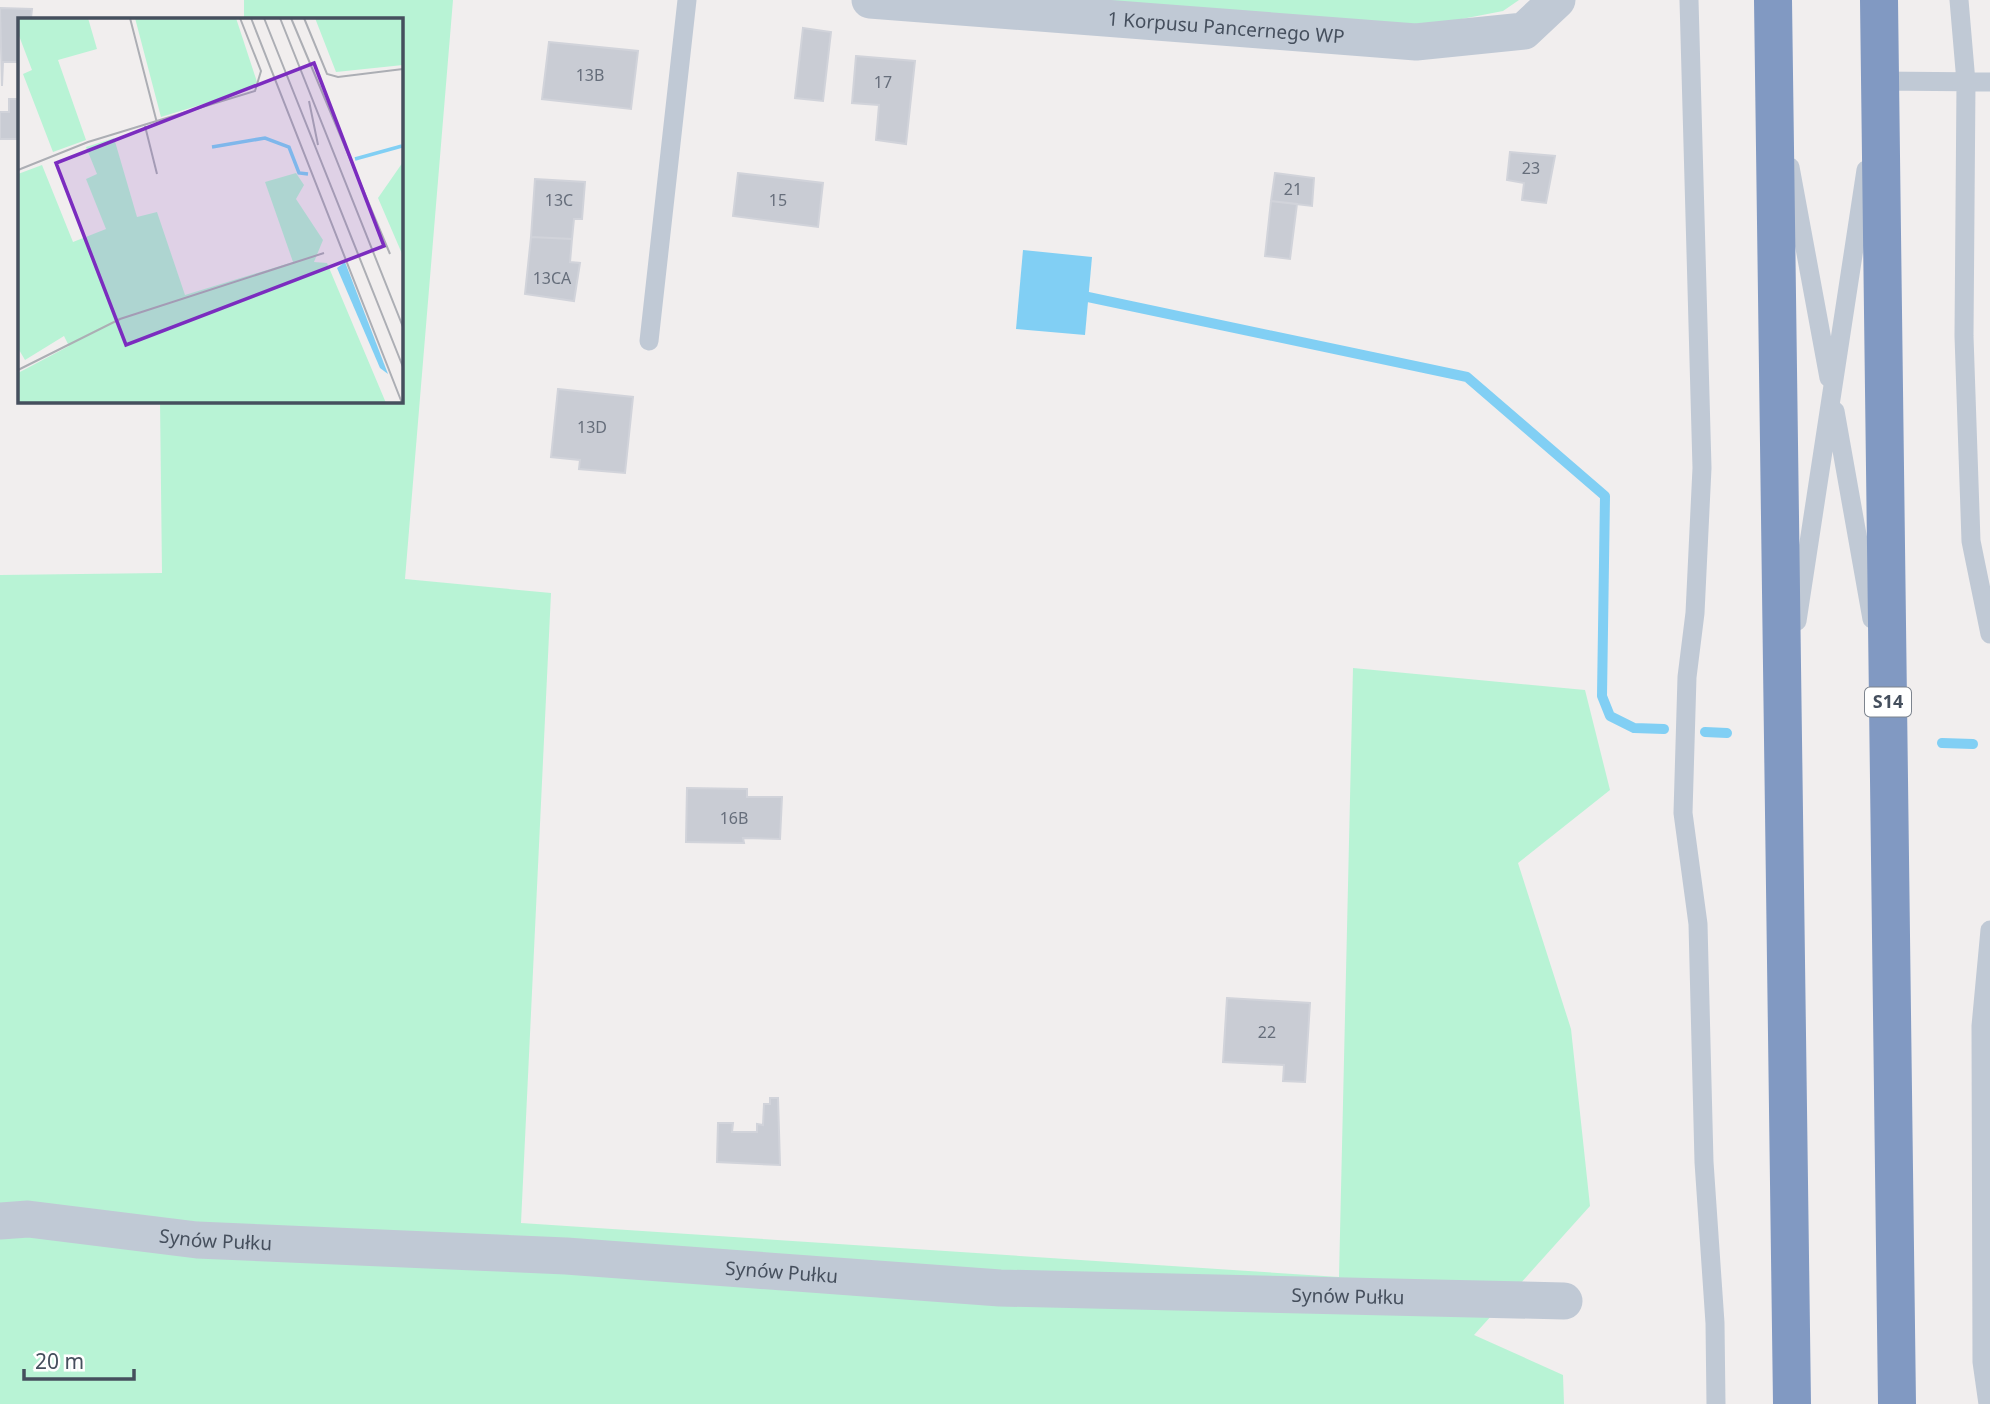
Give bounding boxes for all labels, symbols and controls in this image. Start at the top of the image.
street label: 1 Korpusu Pancernego WP [1106,5,1345,49]
inset map [18,18,402,402]
house number: 13B [576,64,604,86]
house number: 17 [874,71,892,93]
house number: 23 [1522,157,1540,179]
house number: 21 [1284,178,1302,200]
house number: 13C [545,189,573,211]
house number: 15 [769,189,787,211]
house number: 13CA [533,267,572,289]
house number: 13D [577,416,607,438]
road number: S14 [1865,688,1911,716]
house number: 16B [720,807,748,829]
house number: 22 [1258,1021,1276,1043]
street label: Synów Pułku [158,1222,273,1256]
street label: Synów Pułku [724,1255,839,1289]
street label: Synów Pułku [1291,1282,1405,1310]
scale bar [24,1338,135,1382]
text: 20 m [35,1347,84,1375]

